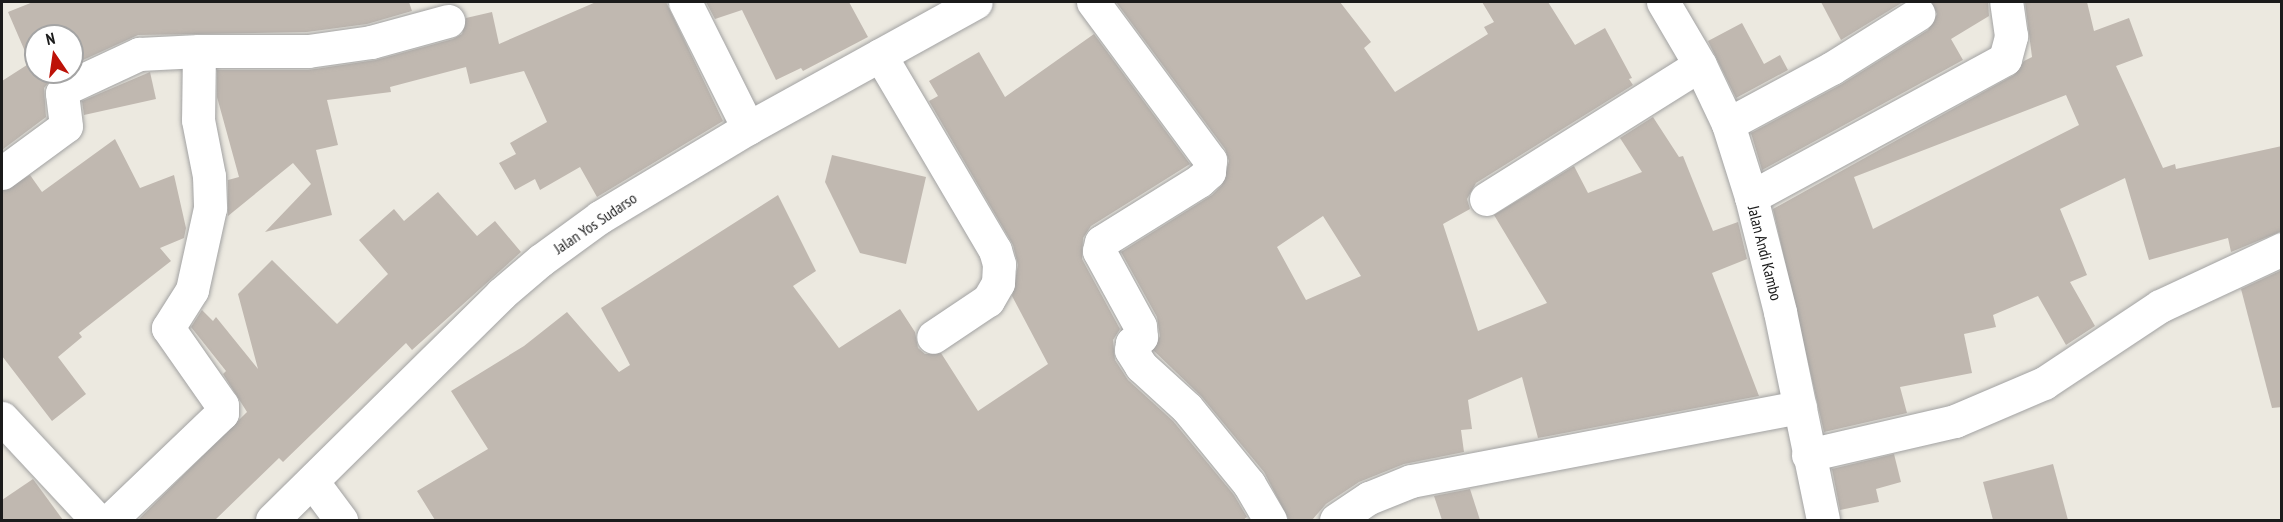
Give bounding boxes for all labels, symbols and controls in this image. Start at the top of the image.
north arrow [24,24,84,84]
text: N [44,28,57,49]
street label: Jalan Yos Sudarso [550,188,640,258]
street label: Jalan Andi Kambo [1744,203,1786,303]

